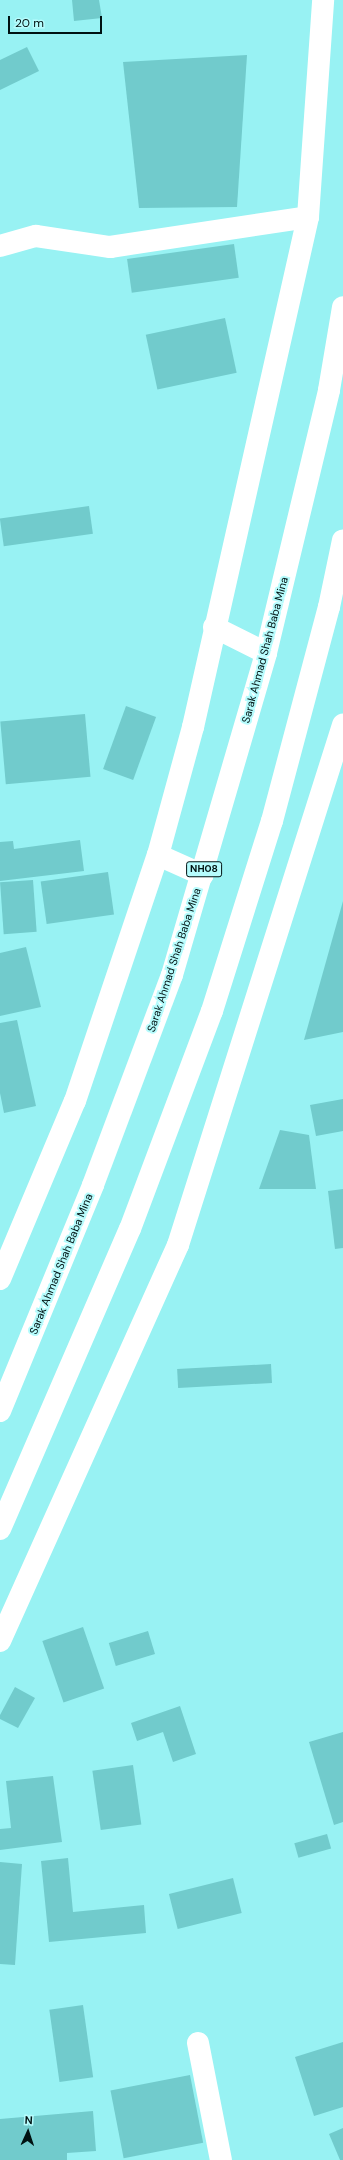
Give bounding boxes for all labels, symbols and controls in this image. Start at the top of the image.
scale bar [10,8,104,34]
text: 20 m [15,15,44,31]
street label: Sarak Ahmad Shah Baba Mina [239,576,291,724]
road number: NH08 [186,861,222,877]
street label: Sarak Ahmad Shah Baba Mina [144,886,204,1034]
street label: Sarak Ahmad Shah Baba Mina [27,1192,95,1336]
north arrow [8,2112,48,2152]
text: N [24,2113,33,2127]

